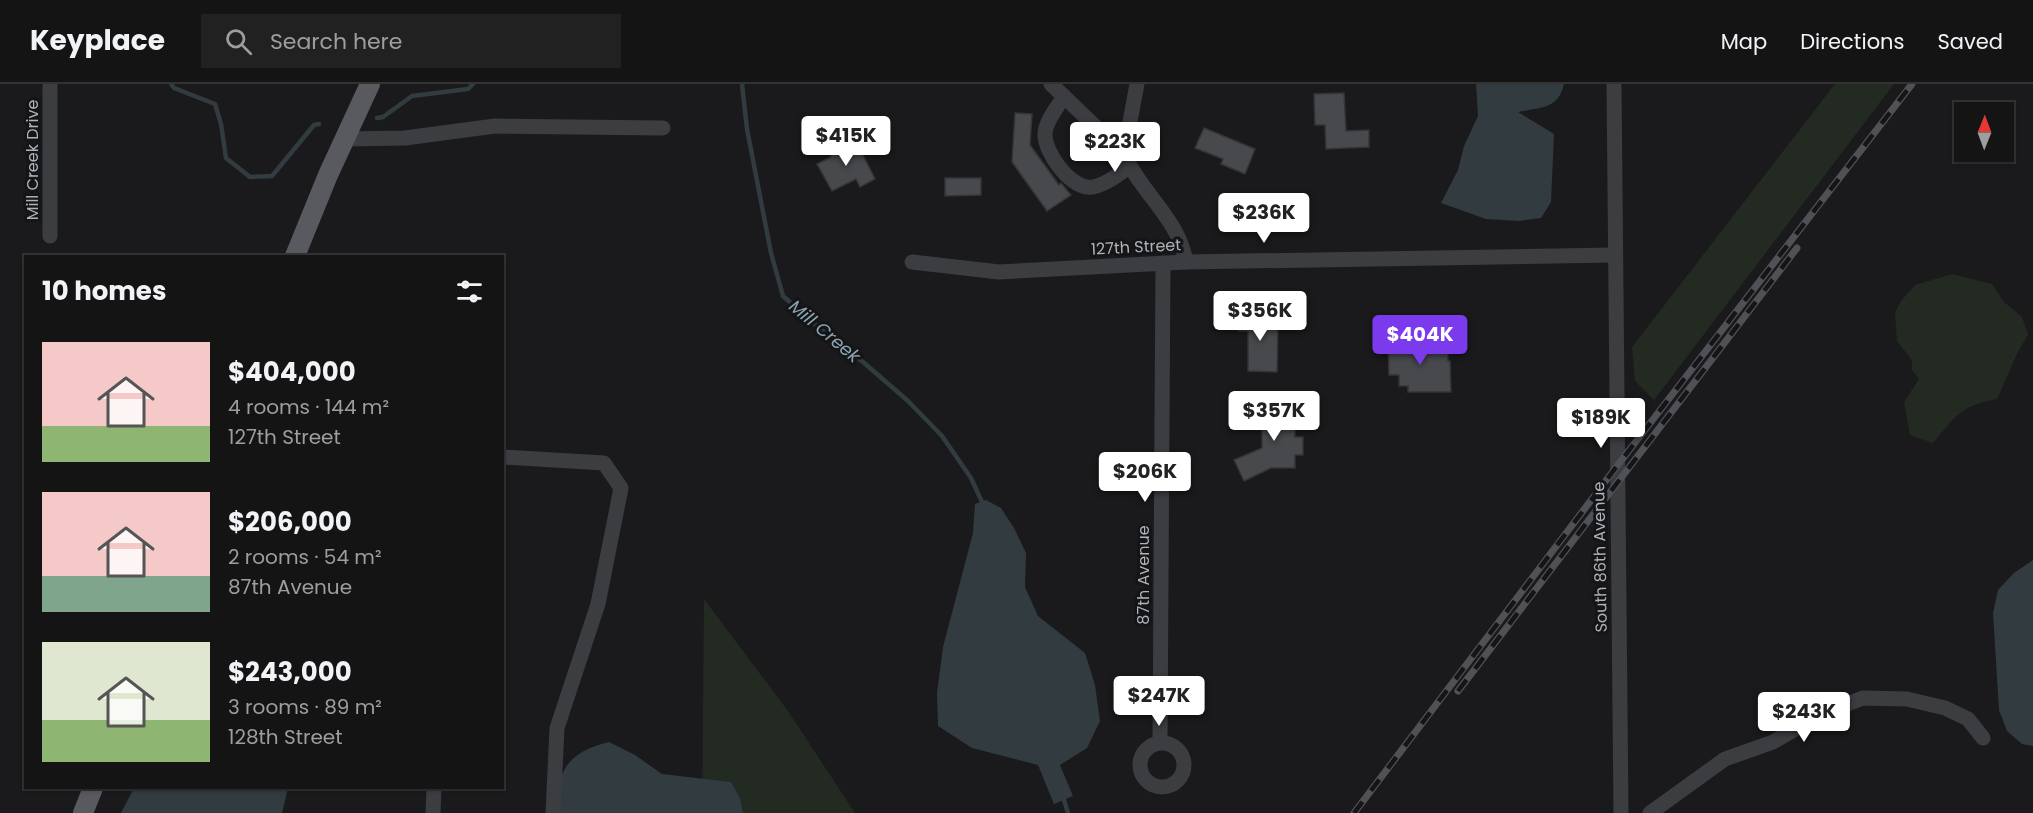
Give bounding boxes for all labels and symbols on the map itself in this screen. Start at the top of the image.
street label: Mill Creek Drive [21,100,44,220]
north arrow [1954,102,2014,162]
pin: $415K [804,116,888,167]
pin: $223K [1073,122,1157,173]
pin: $236K [1222,193,1306,244]
street label: 127th Street [1090,233,1182,261]
pin: $356K [1218,291,1302,342]
water label: Mill Creek [784,294,867,369]
pin: $404K [1378,315,1462,366]
pin: $357K [1232,391,1316,442]
pin: $189K [1559,398,1643,449]
pin: $206K [1103,452,1187,503]
street label: South 86th Avenue [1587,481,1613,633]
street label: 87th Avenue [1132,525,1155,625]
pin: $247K [1117,676,1201,727]
pin: $243K [1762,692,1846,743]

